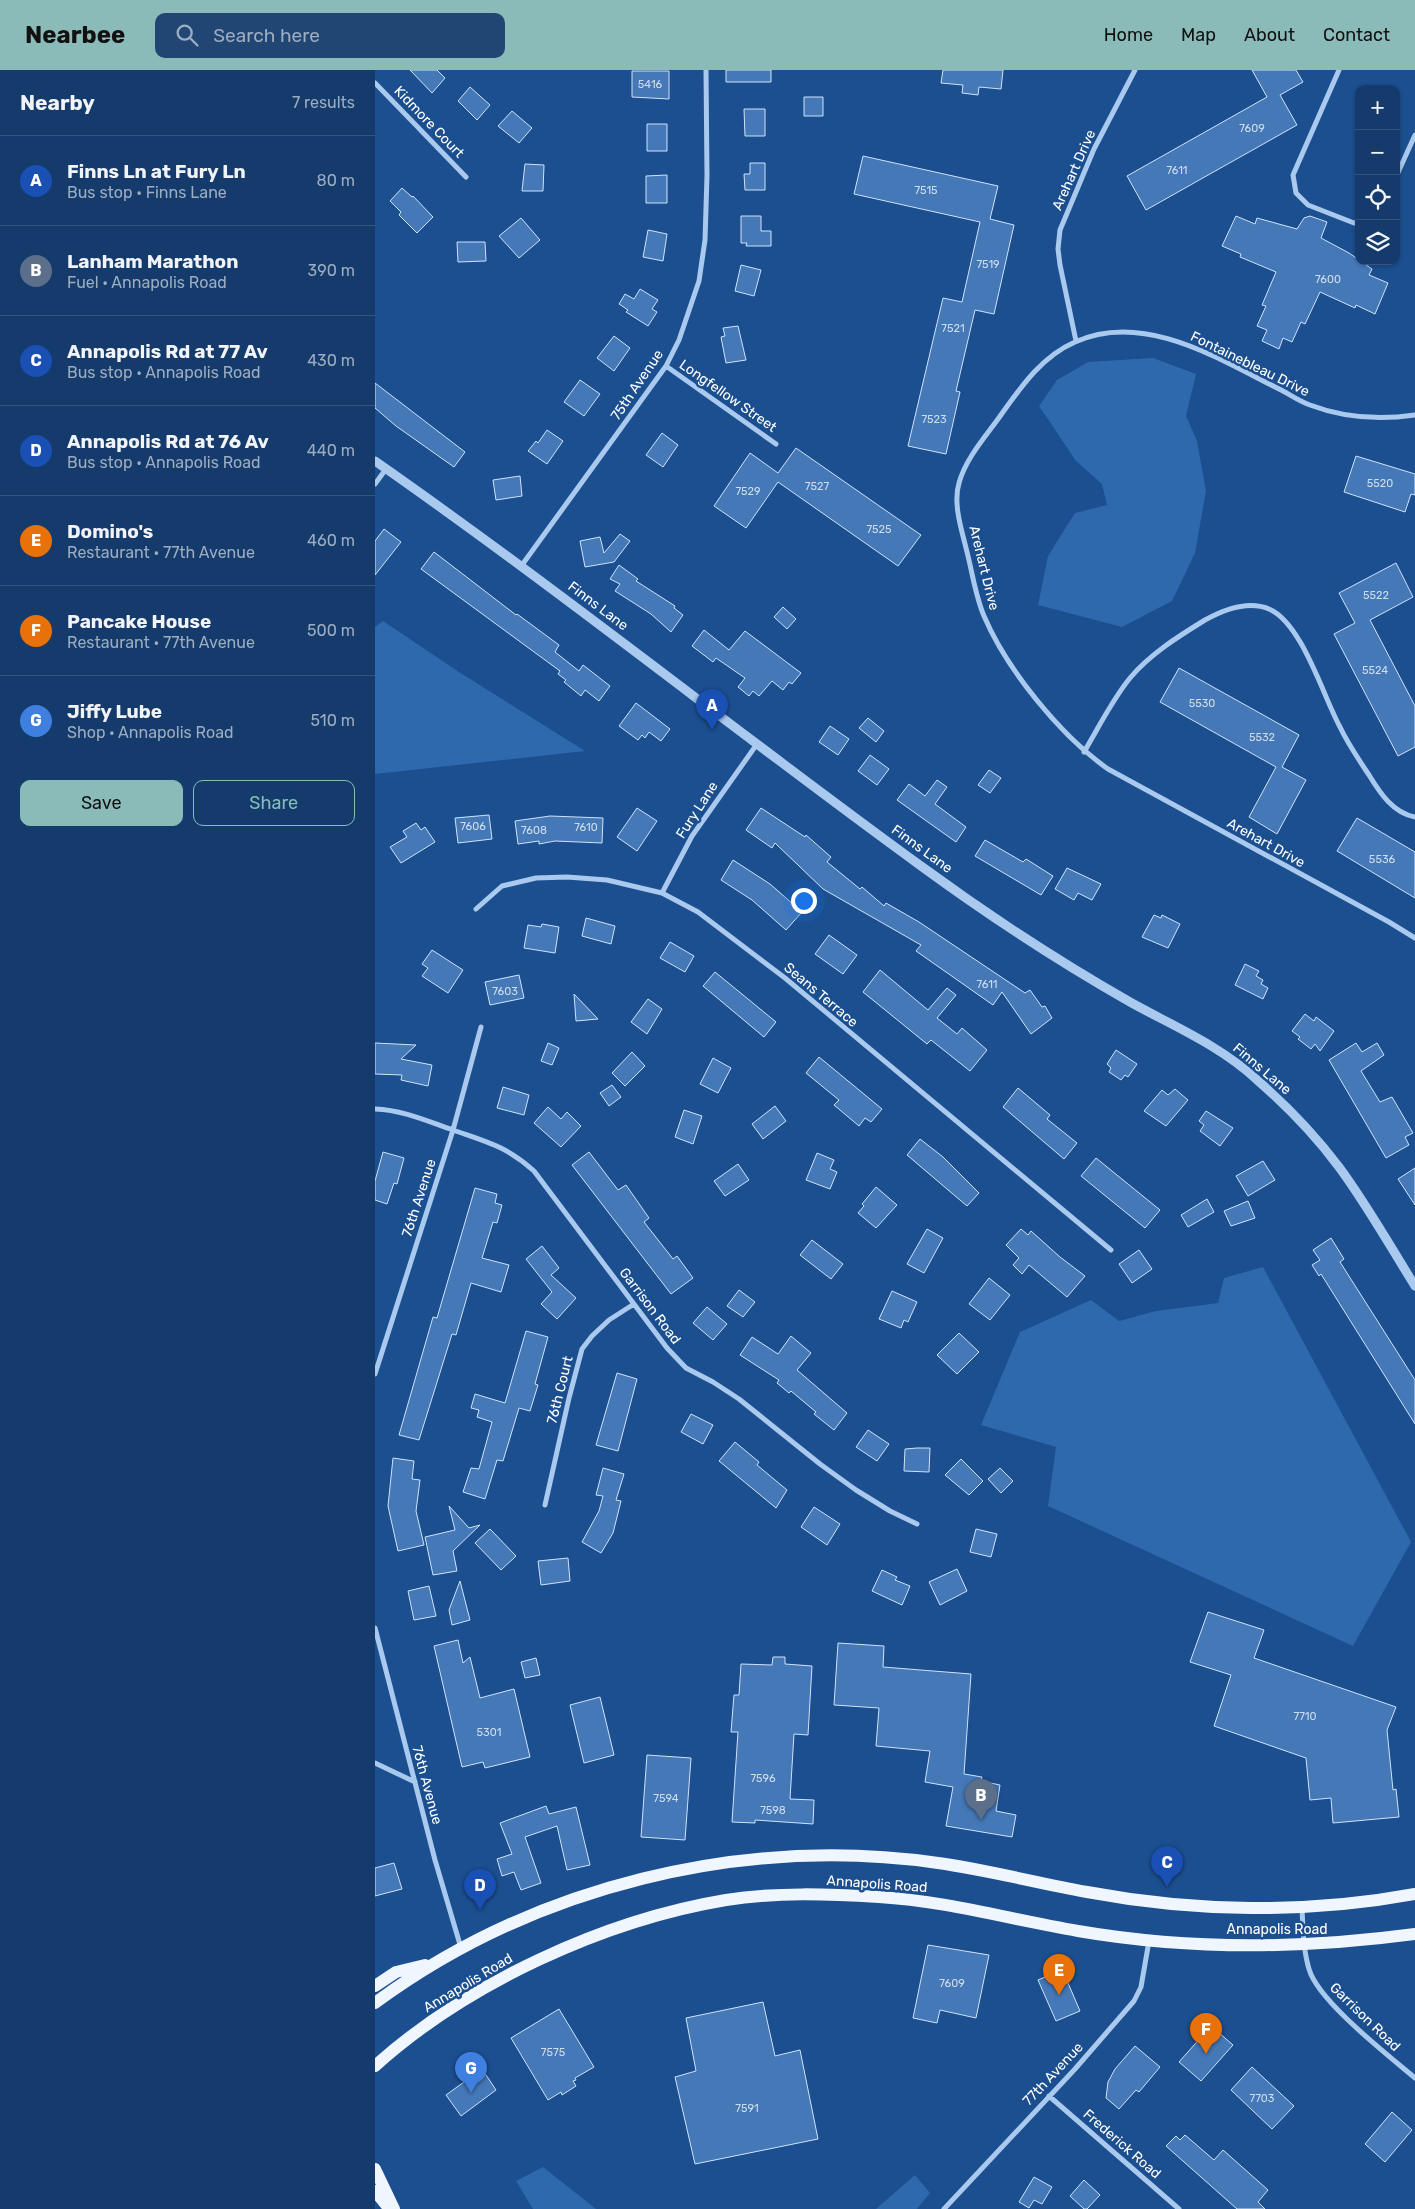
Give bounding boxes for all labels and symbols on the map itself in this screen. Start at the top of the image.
house number: 5416 [638,78,663,91]
street label: Kidmore Court [390,82,468,162]
house number: 7609 [1239,122,1265,135]
street label: Arehart Drive [1049,127,1099,213]
house number: 7611 [1166,164,1188,177]
house number: 7515 [914,184,938,197]
house number: 7519 [976,258,1000,271]
house number: 7600 [1315,273,1341,286]
house number: 7521 [941,322,965,335]
street label: Fontainebleau Drive [1188,328,1312,400]
street label: 75th Avenue [607,346,667,424]
street label: Longfellow Street [676,356,780,436]
house number: 7523 [921,413,947,426]
house number: 5520 [1367,477,1393,490]
house number: 7527 [805,480,829,493]
house number: 7529 [735,485,761,498]
house number: 7525 [866,523,892,536]
street label: Arehart Drive [965,524,1003,612]
street label: Finns Lane [565,578,632,634]
house number: 5522 [1363,589,1389,602]
house number: 5524 [1362,664,1388,677]
pin: A [696,689,728,730]
house number: 5530 [1189,697,1215,710]
house number: 5532 [1249,731,1275,744]
street label: Fury Lane [672,778,722,842]
street label: Arehart Drive [1224,815,1308,871]
house number: 7606 [460,820,486,833]
house number: 7610 [574,821,598,834]
street label: Finns Lane [888,821,956,877]
house number: 7608 [521,824,547,837]
house number: 5536 [1369,853,1396,866]
your location [791,888,817,914]
street label: Seans Terrace [781,959,862,1031]
house number: 7611 [976,978,998,991]
house number: 7603 [492,985,518,998]
street label: Finns Lane [1229,1040,1295,1098]
street label: 76th Avenue [398,1157,440,1239]
street label: Garrison Road [616,1264,684,1348]
street label: 76th Court [543,1354,577,1426]
house number: 7710 [1294,1710,1317,1723]
house number: 5301 [477,1726,501,1739]
street label: 76th Avenue [408,1744,446,1827]
house number: 7596 [750,1772,776,1785]
pin: B [965,1779,997,1820]
house number: 7594 [653,1792,679,1805]
house number: 7598 [760,1804,786,1817]
pin: C [1151,1846,1183,1887]
pin: D [464,1869,496,1910]
street label: Annapolis Road [826,1872,928,1896]
street label: Annapolis Road [1227,1921,1328,1938]
street label: Annapolis Road [420,1950,516,2016]
pin: E [1043,1954,1075,1995]
house number: 7609 [939,1977,965,1990]
street label: Garrison Road [1326,1979,1404,2055]
pin: F [1190,2013,1222,2054]
street label: 77th Avenue [1019,2039,1087,2109]
house number: 7575 [541,2046,566,2059]
pin: G [455,2052,487,2093]
house number: 7703 [1250,2092,1275,2105]
house number: 7591 [735,2102,759,2115]
street label: Frederick Road [1080,2106,1164,2182]

